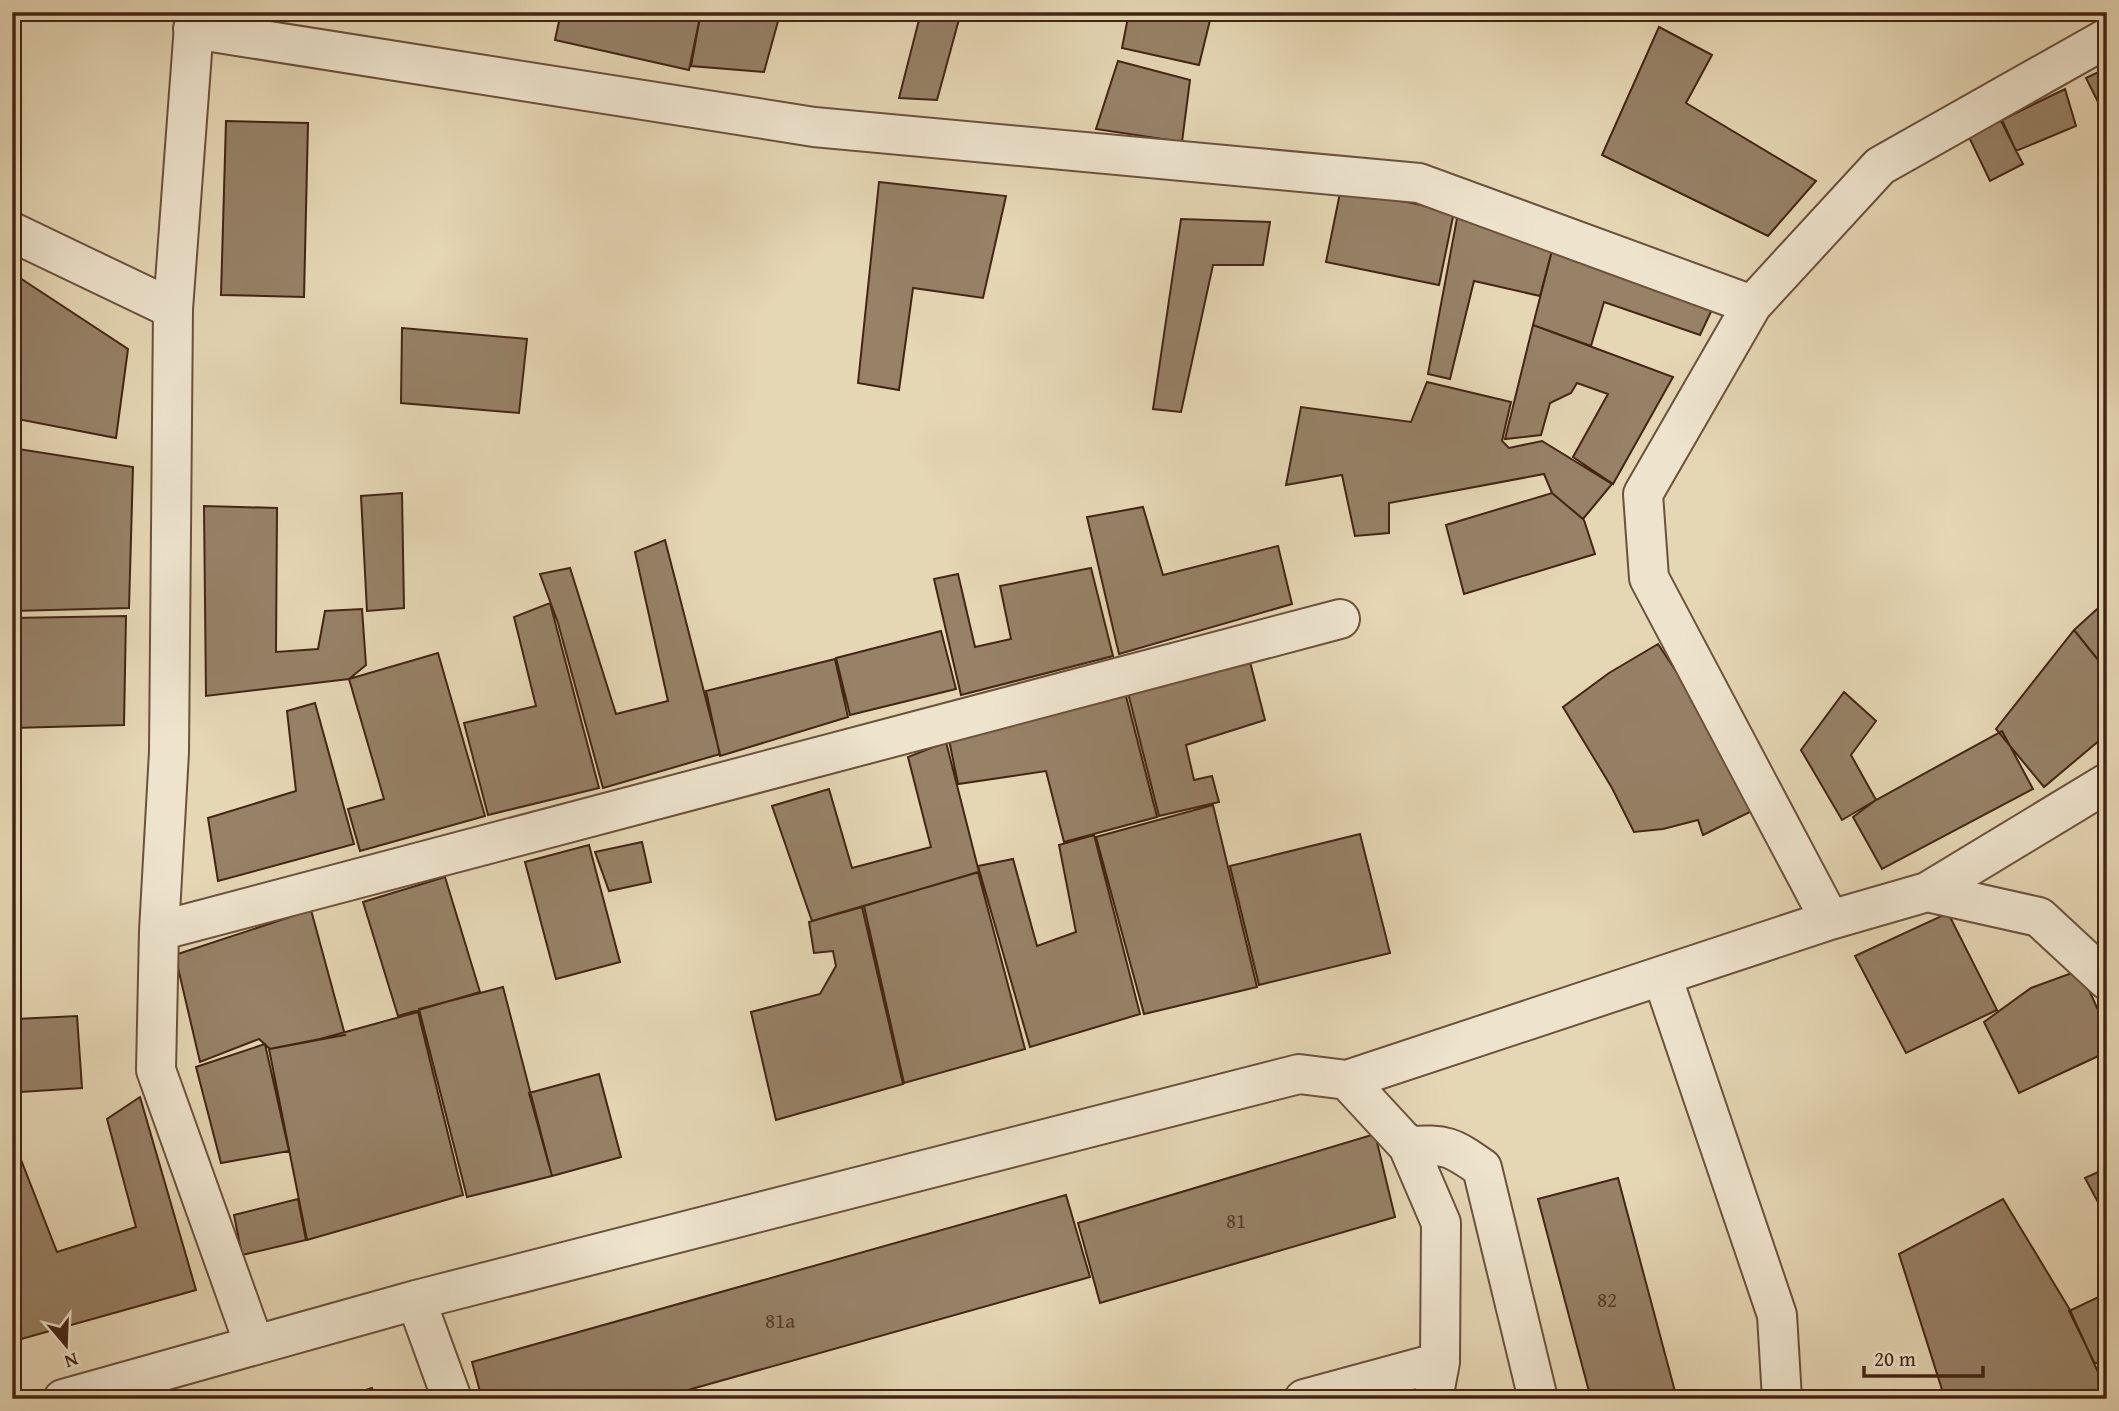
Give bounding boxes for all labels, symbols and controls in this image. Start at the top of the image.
house number: 81 [1226,1205,1246,1236]
house number: 82 [1597,1284,1617,1315]
house number: 81a [765,1305,795,1336]
north arrow [32,1310,102,1380]
scale bar [1864,1334,1982,1378]
text: 20 m [1874,1343,1916,1374]
text: N [61,1346,82,1376]

